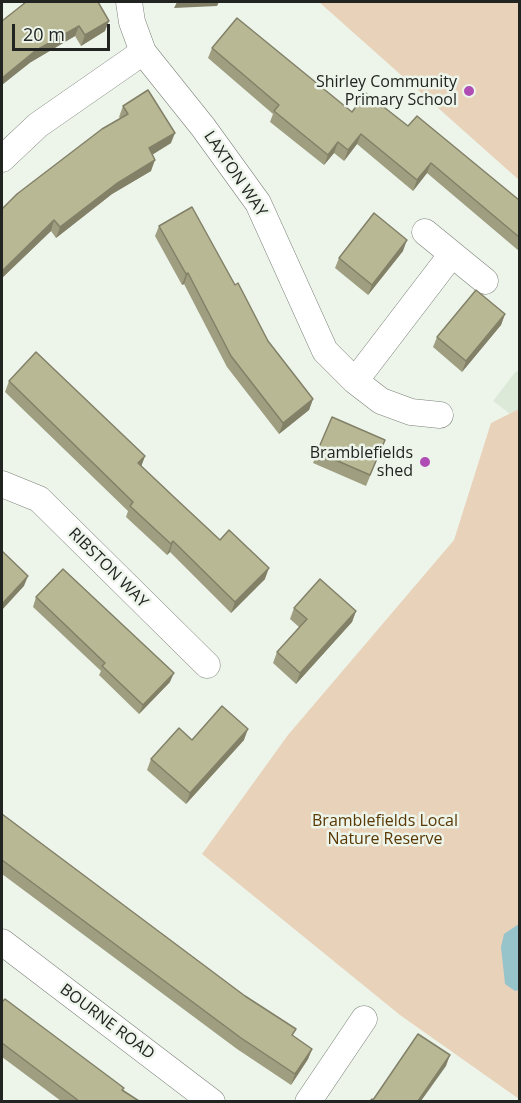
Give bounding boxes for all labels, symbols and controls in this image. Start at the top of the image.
scale bar [15,12,112,50]
text: 20 m [23,22,65,46]
place label: Shirley Community Primary School [316,72,457,110]
marker: Shirley Community Primary School [462,84,476,98]
street label: LAXTON WAY [199,128,271,220]
place label: Bramblefields shed [310,443,413,481]
marker: Bramblefields shed [418,455,432,469]
street label: RIBSTON WAY [64,524,152,612]
park label: Bramblefields Local Nature Reserve [312,811,458,849]
street label: BOURNE ROAD [56,980,158,1064]

